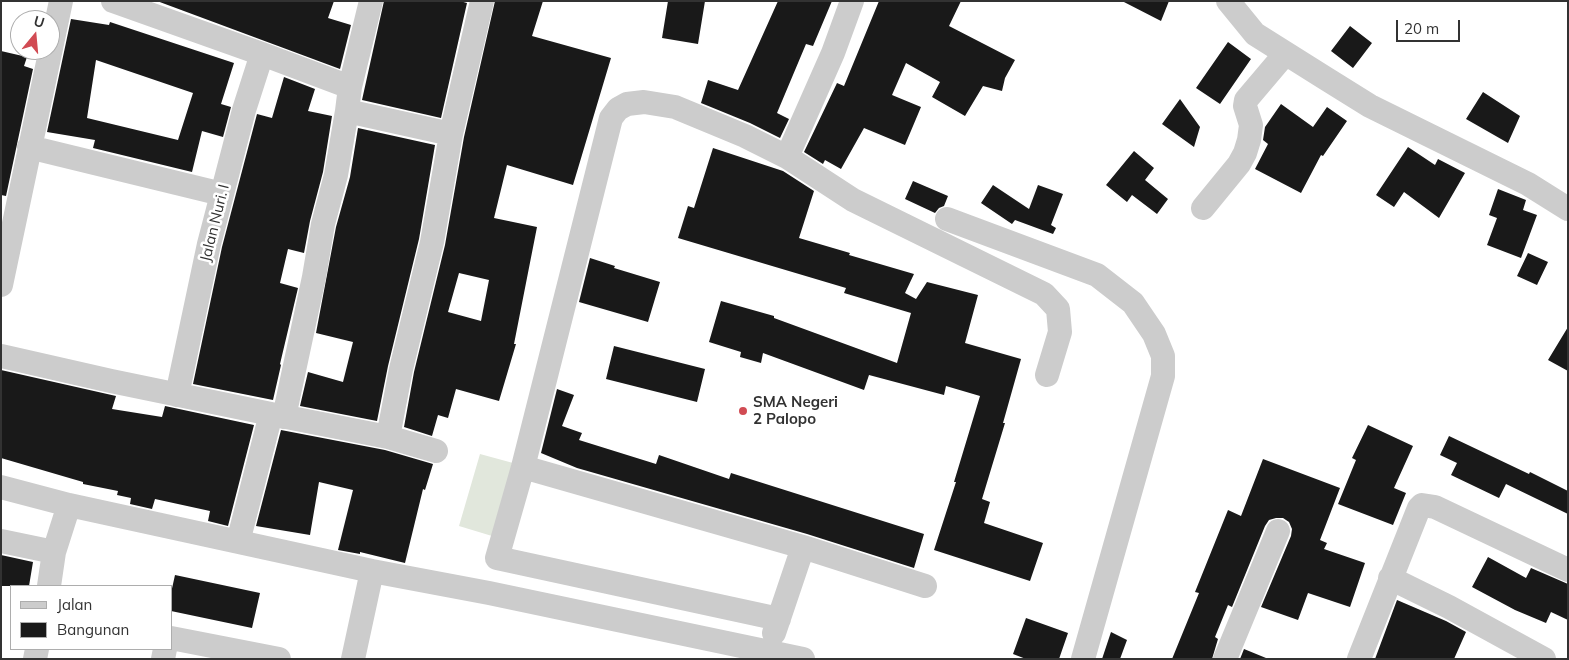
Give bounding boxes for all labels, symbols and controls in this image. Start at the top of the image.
north arrow [10,10,60,60]
scale bar [1399,10,1463,42]
text: U [32,11,47,32]
text: 20 m [1404,19,1439,38]
street label: Jalan Nuri. I [197,182,233,264]
place label: SMA Negeri 2 Palopo [753,393,838,428]
marker: SMA Negeri 2 Palopo [737,405,749,417]
legend [10,585,172,650]
text: Jalan [57,595,92,614]
text: Bangunan [57,620,129,639]

